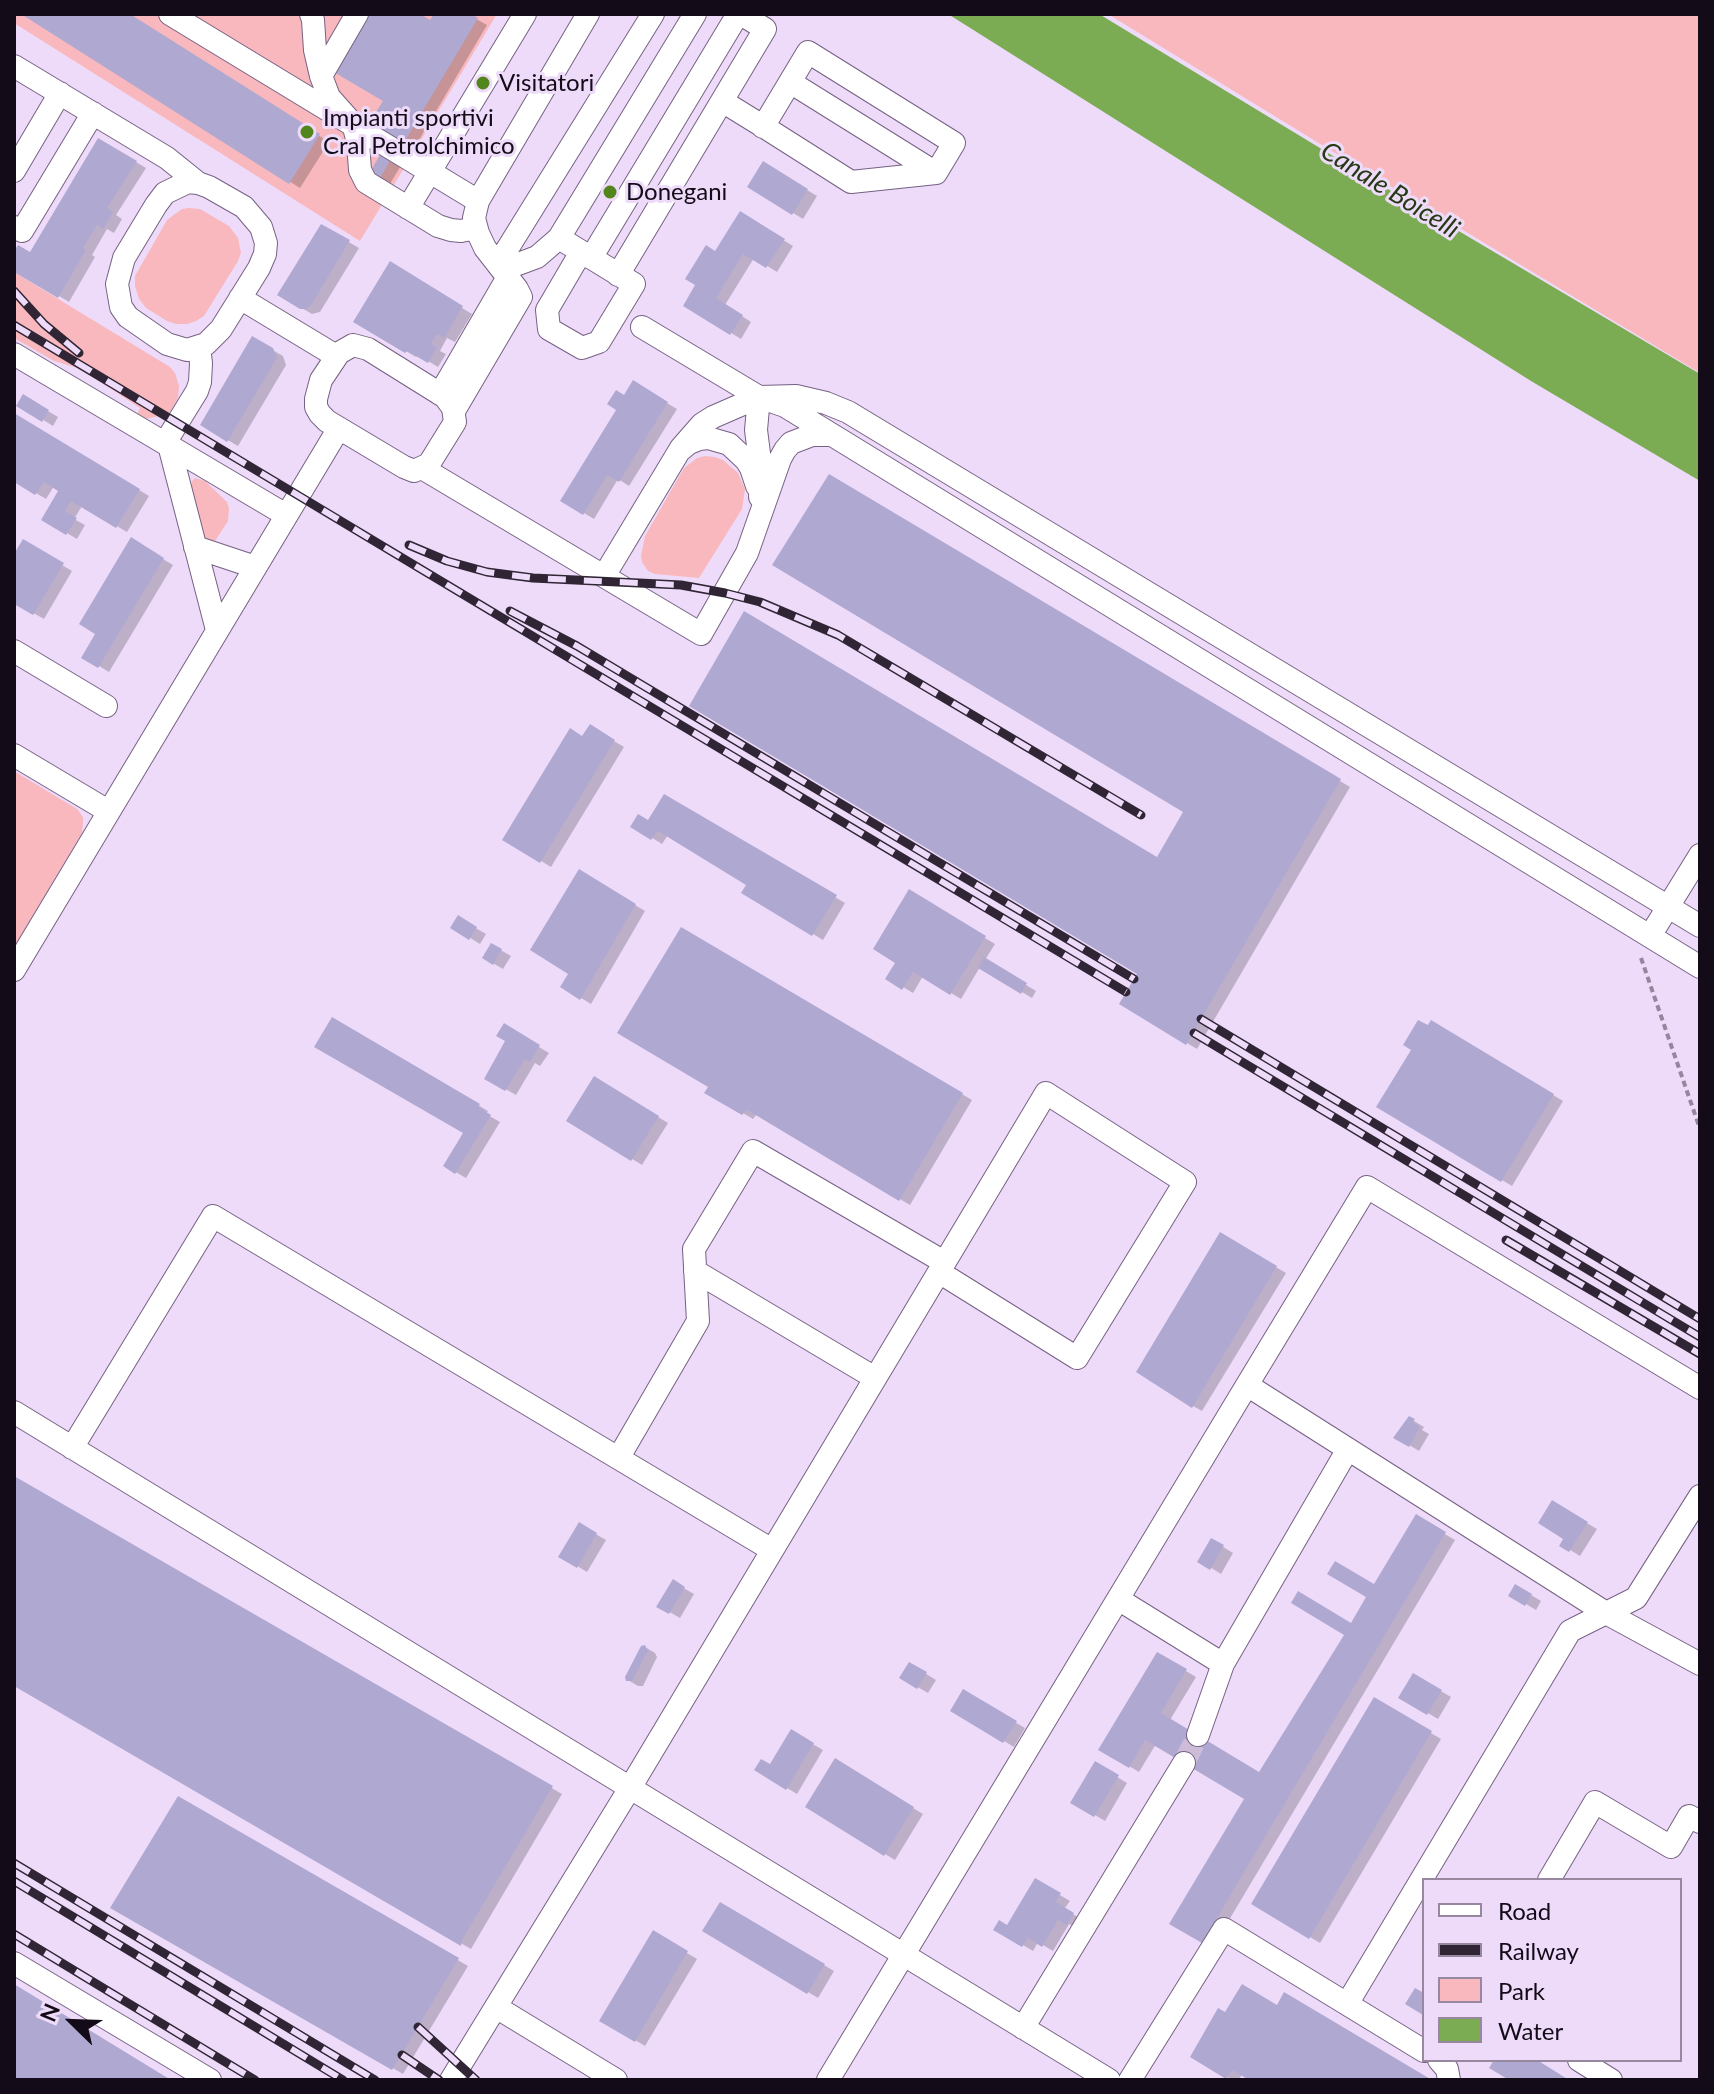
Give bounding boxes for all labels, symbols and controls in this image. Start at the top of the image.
place label: Visitatori [499,69,594,97]
marker: Visitatori [474,74,492,92]
place label: Impianti sportivi Cral Petrolchimico [323,104,515,160]
marker: Impianti sportivi Cral Petrolchimico [298,123,316,141]
water label: Canale Boicelli [1315,135,1465,245]
place label: Donegani [626,178,727,206]
marker: Donegani [601,183,619,201]
legend [1422,1878,1682,2062]
text: Road [1498,1896,1551,1925]
text: Railway [1498,1936,1579,1965]
text: Park [1498,1976,1545,2005]
north arrow [32,1982,112,2062]
text: N [34,1999,65,2026]
text: Water [1498,2016,1563,2045]

